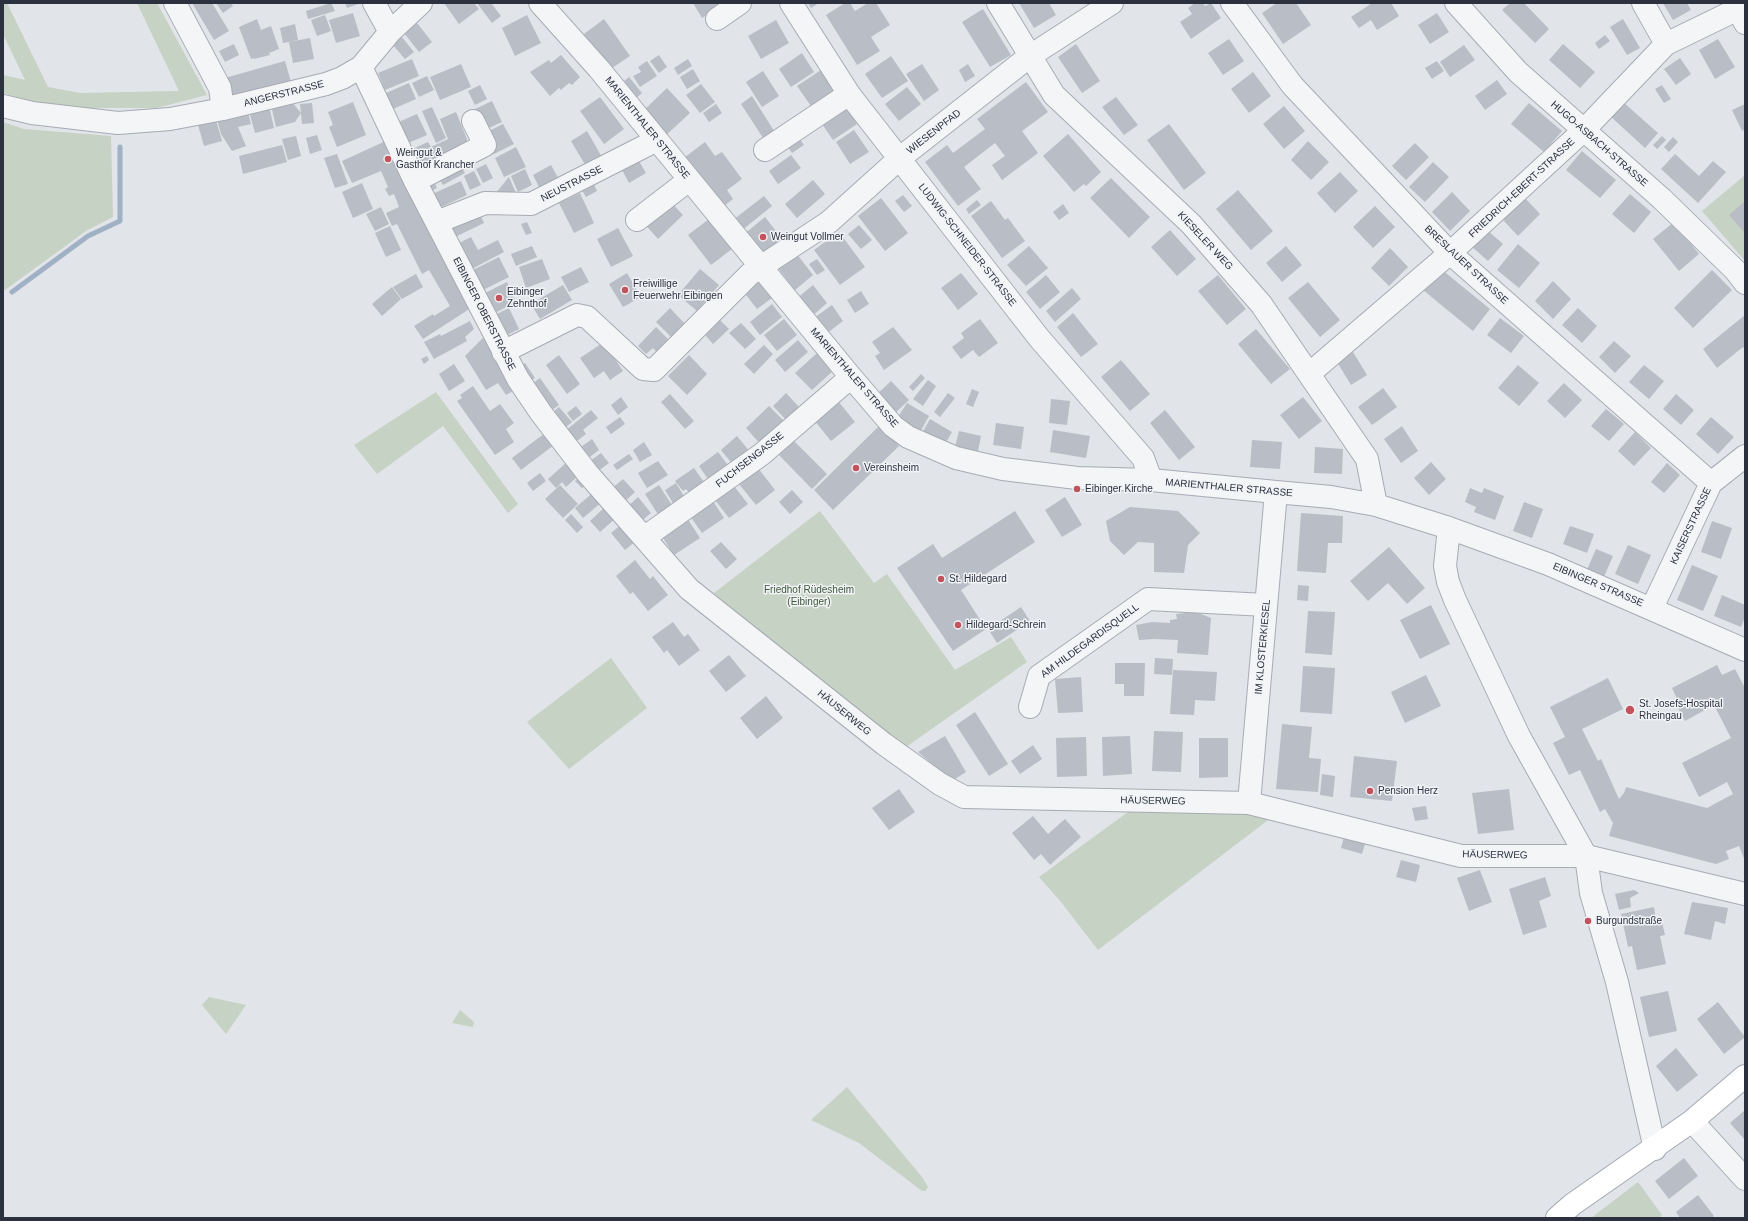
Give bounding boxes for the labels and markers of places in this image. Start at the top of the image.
place label: Weingut & Gasthof Krancher [396,147,474,170]
marker: Weingut & Gasthof Krancher [383,154,393,164]
place label: Weingut Vollmer [771,231,844,243]
marker: Weingut Vollmer [758,232,768,242]
place label: Freiwillige Feuerwehr Eibingen [633,278,722,302]
marker: Freiwillige Feuerwehr Eibingen [620,285,630,295]
place label: Eibinger Zehnthof [507,286,546,310]
marker: Eibinger Zehnthof [494,293,504,303]
place label: Vereinsheim [864,462,919,474]
marker: Vereinsheim [851,463,861,473]
place label: Eibinger Kirche [1085,483,1153,495]
marker: Eibinger Kirche [1072,484,1082,494]
place label: St. Hildegard [949,573,1007,585]
marker: St. Hildegard [936,574,946,584]
place label: Hildegard-Schrein [966,619,1046,631]
marker: Hildegard-Schrein [953,620,963,630]
place label: St. Josefs-Hospital Rheingau [1639,698,1722,722]
marker: St. Josefs-Hospital Rheingau [1624,704,1636,716]
place label: Pension Herz [1378,785,1438,797]
marker: Pension Herz [1365,786,1375,796]
place label: Burgundstraße [1596,915,1662,927]
marker: Burgundstraße [1583,916,1593,926]

